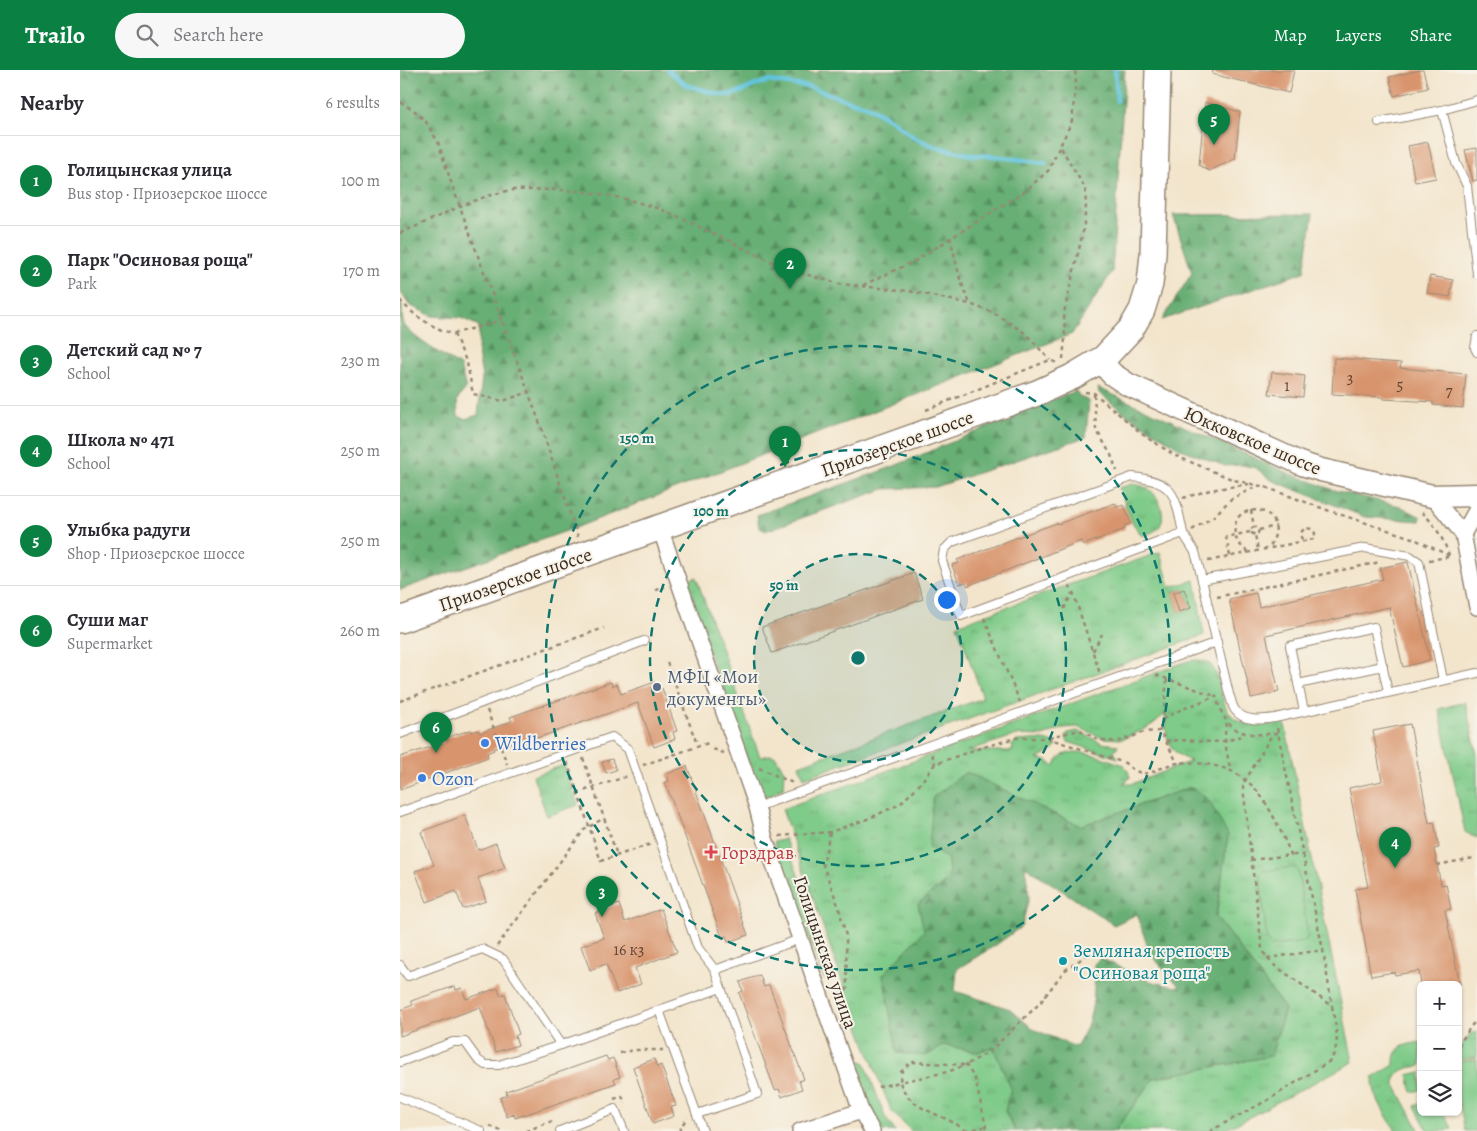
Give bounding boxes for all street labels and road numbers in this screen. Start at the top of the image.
street label: Юкковское шоссе [1180,400,1325,481]
street label: Приозерское шоссе [817,404,977,484]
street label: Приозерское шоссе [435,542,595,618]
street label: Голицынская улица [787,872,864,1033]

